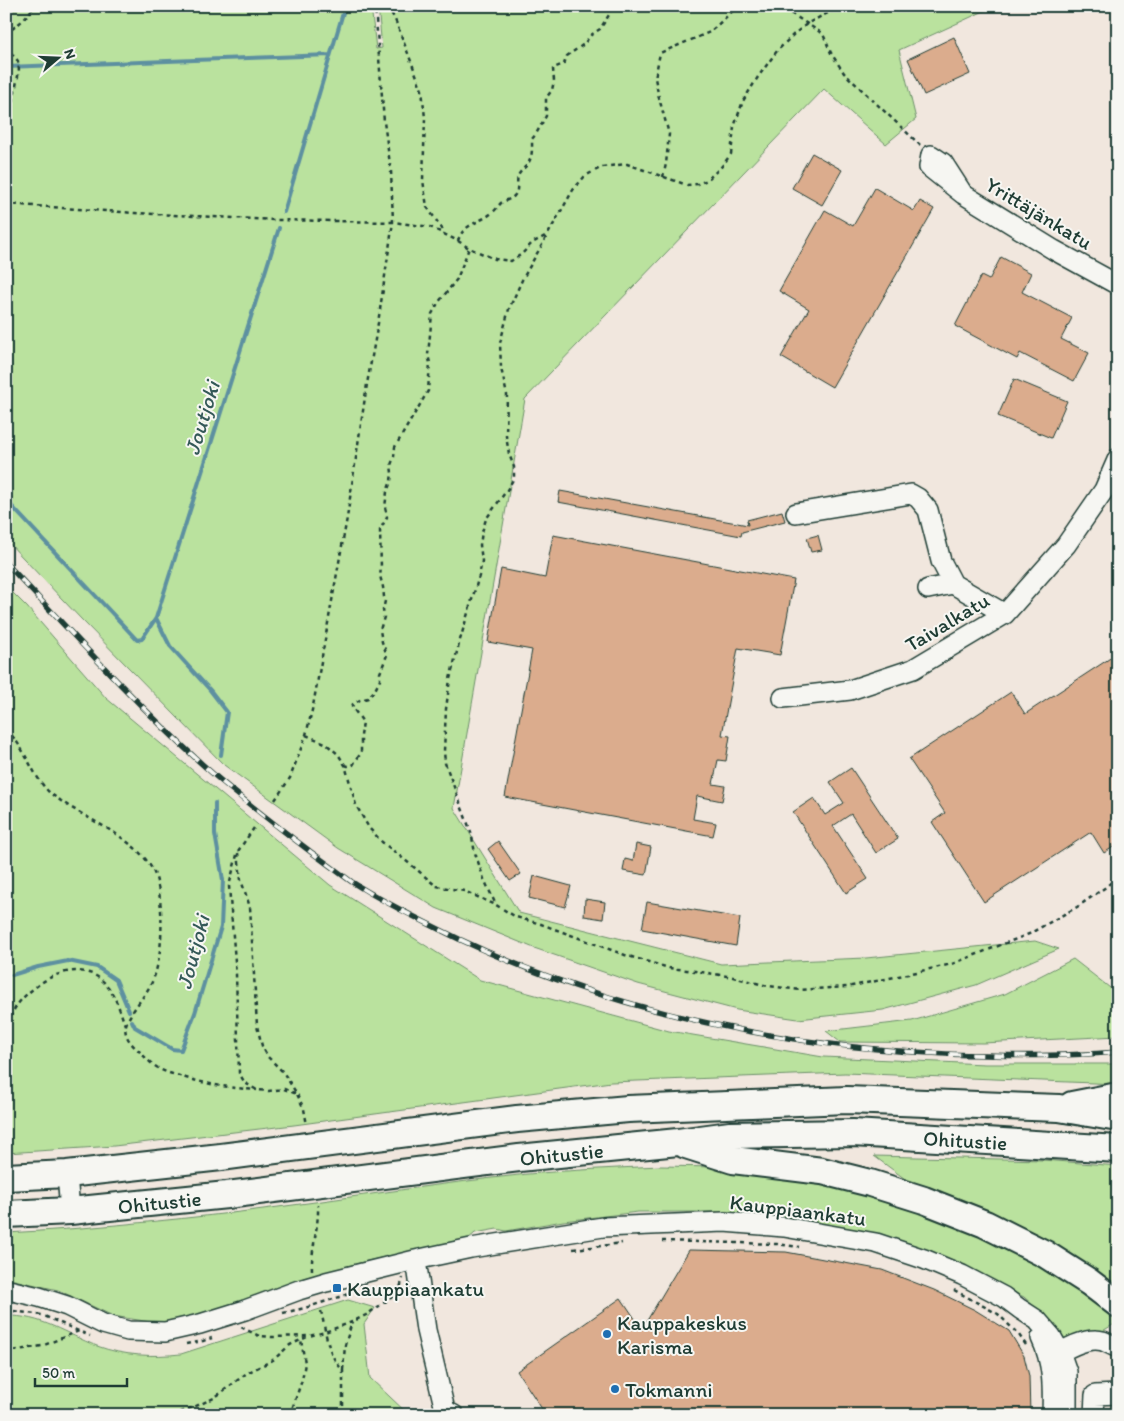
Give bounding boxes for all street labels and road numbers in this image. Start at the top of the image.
street label: Yrittäjänkatu [981,171,1097,255]
street label: Taivalkatu [900,587,994,657]
street label: Ohitustie [923,1125,1008,1155]
street label: Ohitustie [519,1137,605,1170]
street label: Ohitustie [116,1185,203,1219]
street label: Kauppiaankatu [728,1189,868,1231]

